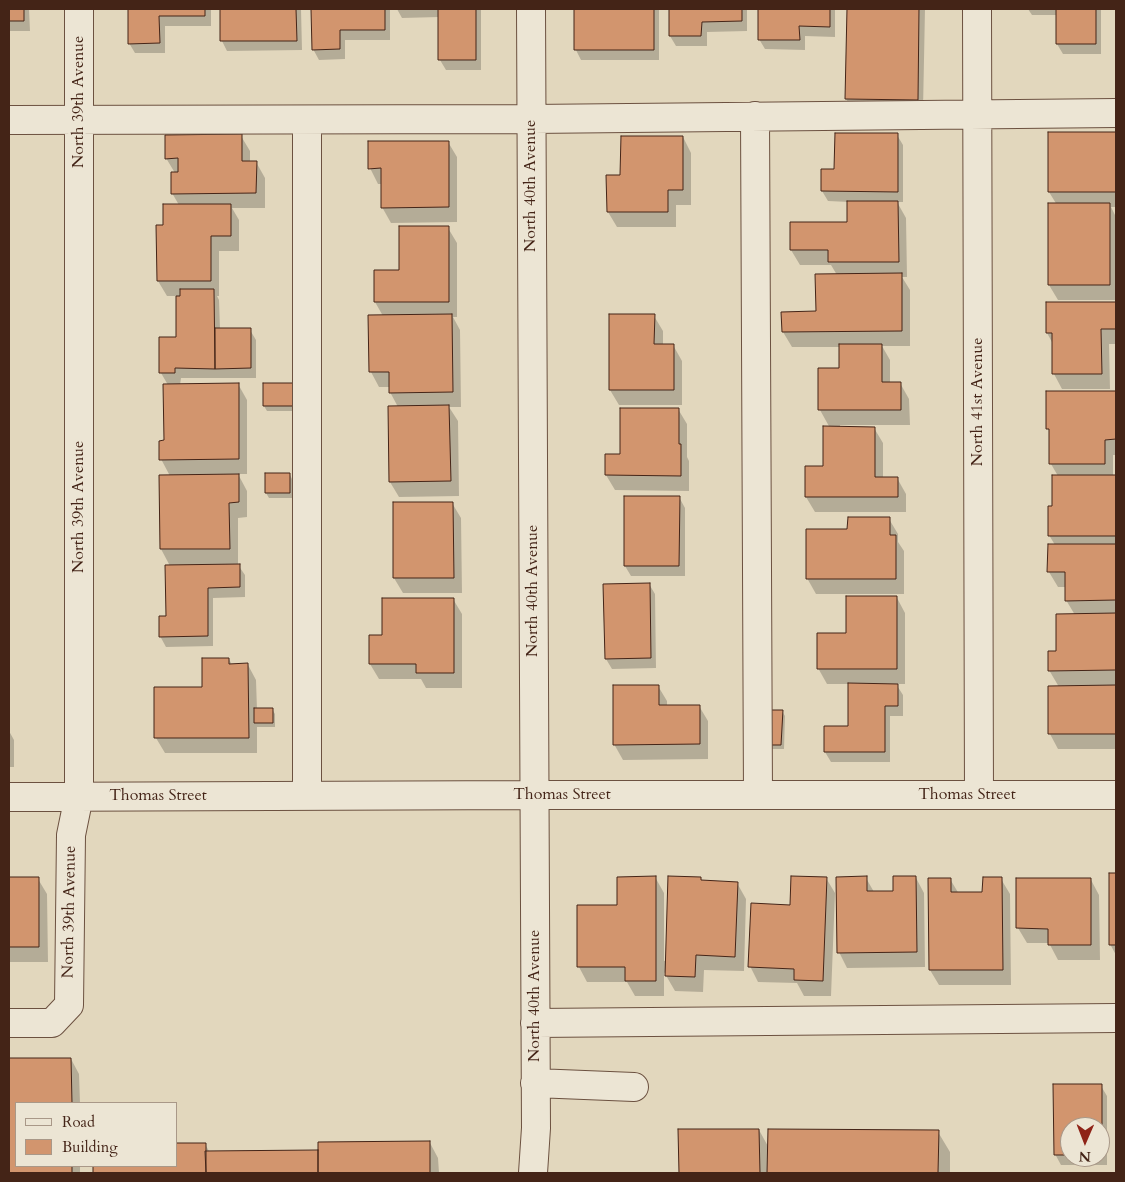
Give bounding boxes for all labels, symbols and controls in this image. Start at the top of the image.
street label: North 39th Avenue [69,36,89,168]
street label: North 40th Avenue [521,120,541,252]
street label: North 41st Avenue [968,337,988,467]
street label: North 39th Avenue [69,441,89,573]
street label: North 40th Avenue [523,525,543,657]
street label: Thomas Street [513,785,611,805]
street label: Thomas Street [918,785,1016,805]
street label: Thomas Street [109,786,207,806]
street label: North 39th Avenue [59,846,81,978]
street label: North 40th Avenue [525,930,545,1062]
legend [15,1102,178,1167]
text: Road [62,1112,95,1132]
north arrow [1060,1117,1110,1167]
text: Building [62,1137,118,1157]
text: N [1079,1147,1091,1166]

